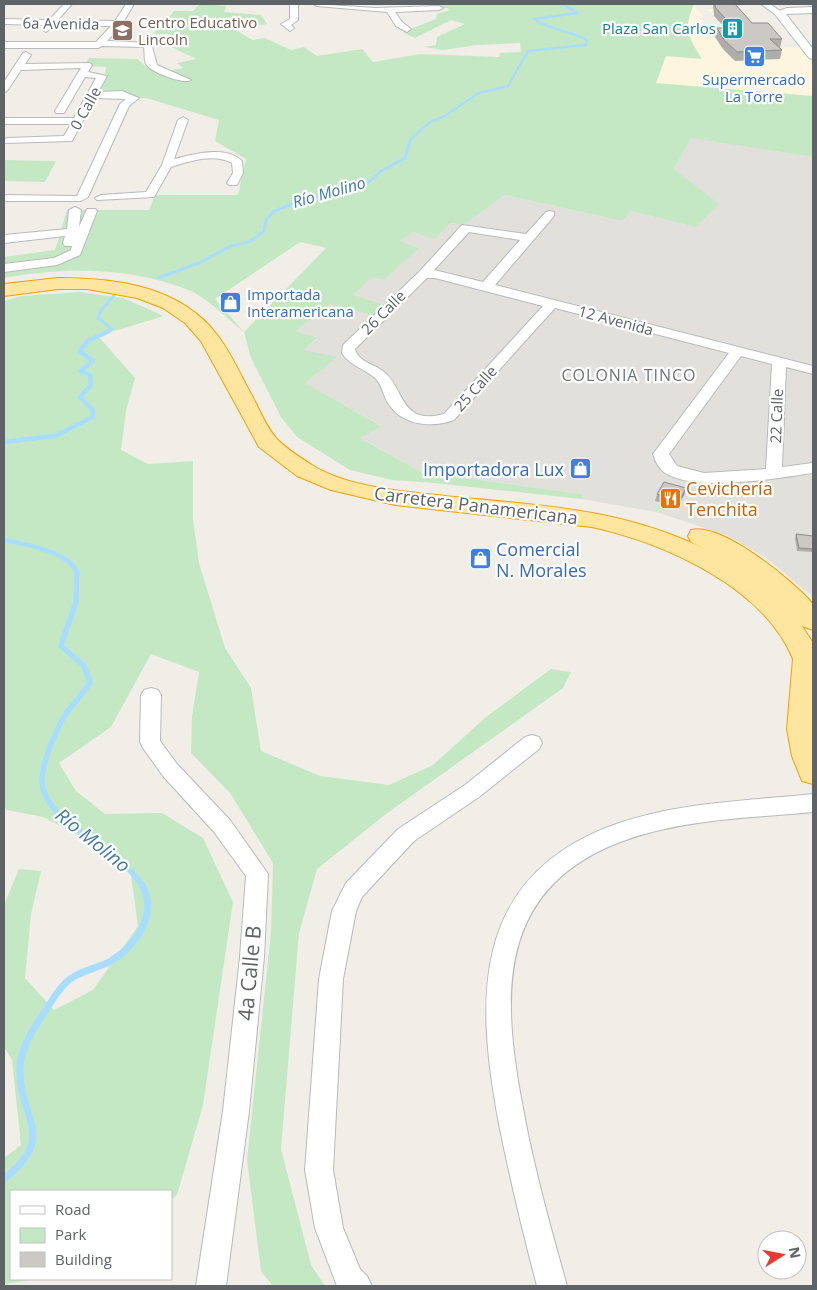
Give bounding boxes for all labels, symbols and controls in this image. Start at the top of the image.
street label: 6a Avenida [22,12,100,34]
place label: Centro Educativo Lincoln [138,12,257,49]
building icon: Plaza San Carlos [720,16,744,40]
place label: Plaza San Carlos [602,18,716,38]
school or university icon: Centro Educativo Lincoln [110,19,134,43]
supermarket icon: Supermercado La Torre [742,44,766,68]
place label: Supermercado La Torre [702,69,806,106]
street label: 0 Calle [65,83,105,133]
water label: Río Molino [290,171,368,213]
place label: Importada Interamericana [247,284,354,321]
street label: 26 Calle [357,286,409,338]
shop icon: Importada Interamericana [219,291,243,315]
street label: 12 Avenida [576,300,656,340]
street label: 25 Calle [449,361,501,415]
district label: COLONIA TINCO [562,364,696,386]
street label: 22 Calle [765,388,787,444]
place label: Importadora Lux [423,457,565,481]
shop icon: Importadora Lux [568,457,592,481]
place label: Cevichería Tenchita [686,476,773,521]
street label: Carretera Panamericana [373,481,579,529]
restaurant icon: Cevichería Tenchita [658,486,682,510]
place label: Comercial N. Morales [496,537,587,582]
shop icon: Comercial N. Morales [468,547,492,571]
water label: Río Molino [50,802,136,878]
street label: 4a Calle B [231,924,267,1022]
legend [10,1190,172,1280]
text: Road [55,1199,91,1219]
text: Park [55,1224,86,1244]
north arrow [757,1230,807,1280]
text: N [785,1245,806,1260]
text: Building [55,1249,112,1269]

